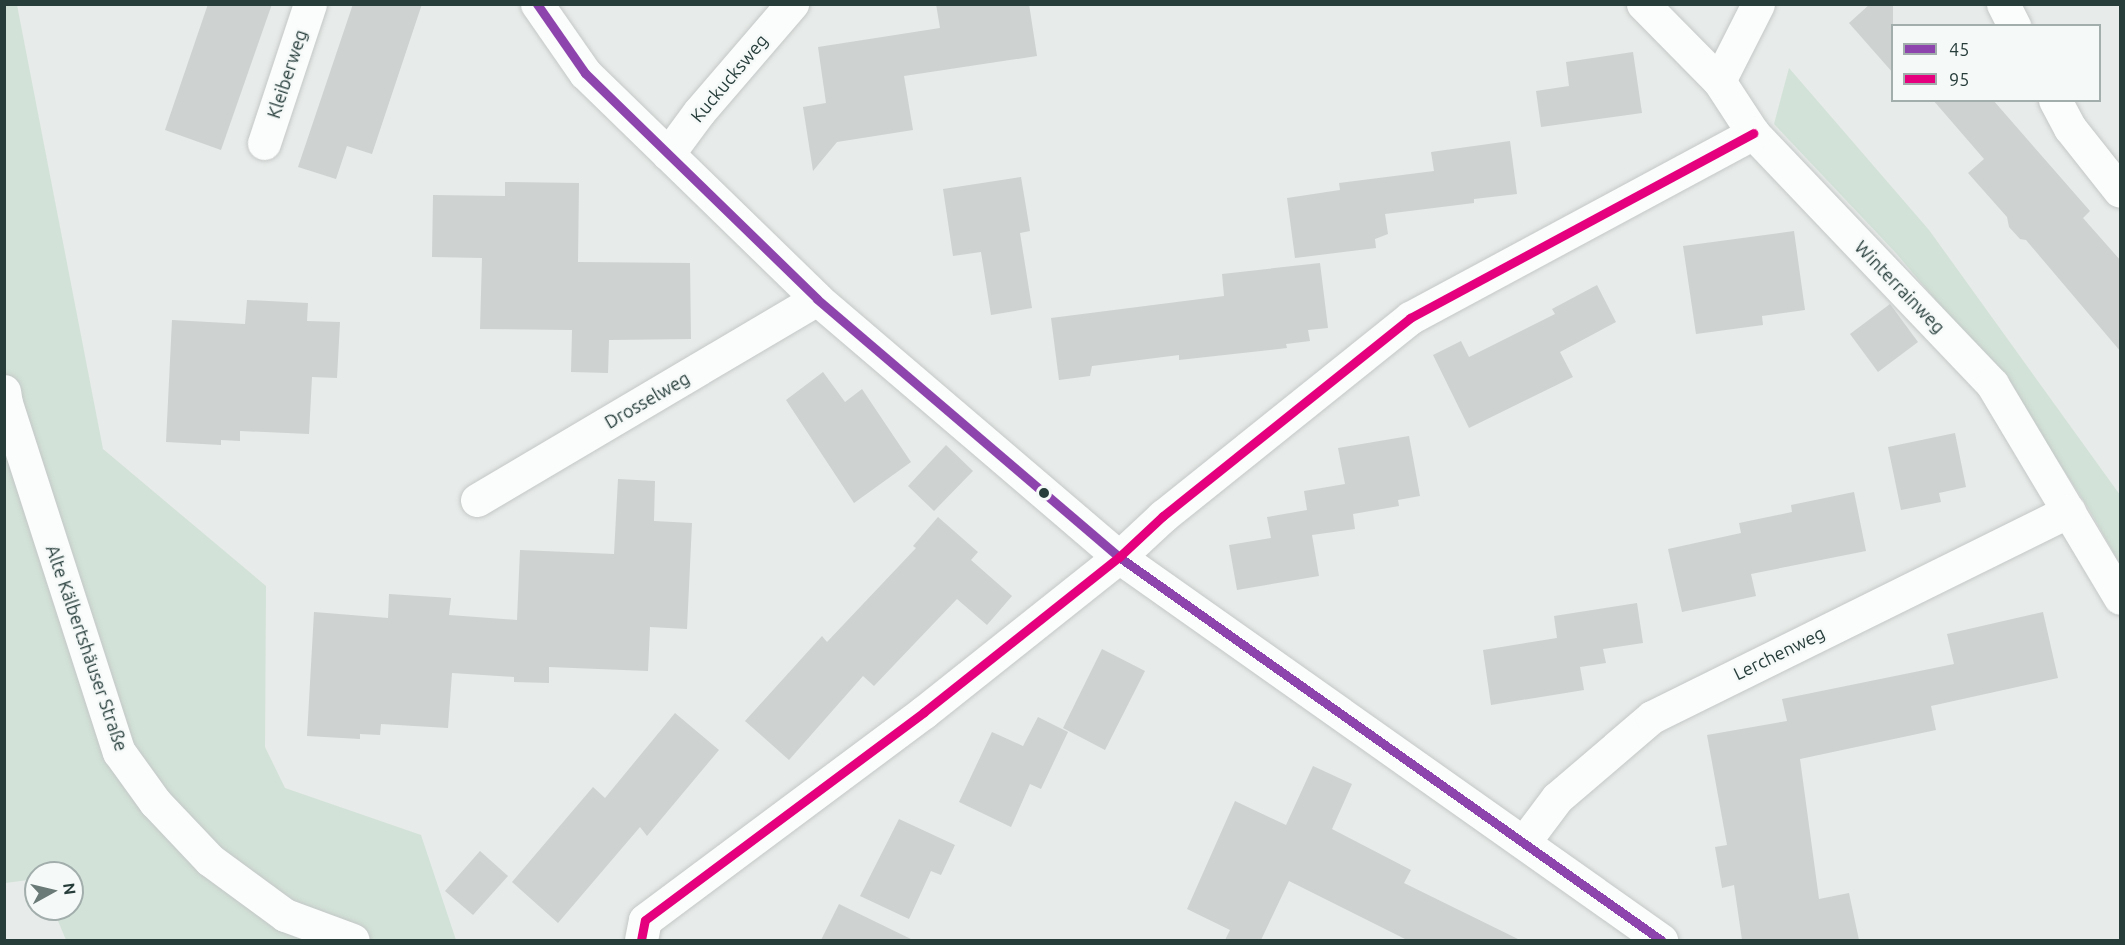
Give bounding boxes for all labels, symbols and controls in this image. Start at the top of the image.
legend [1891,24,2101,102]
street label: Kleiberweg [263,27,311,121]
street label: Kuckucksweg [686,30,772,126]
text: 45 [1949,39,1969,59]
text: 95 [1949,69,1969,89]
street label: Winterrainweg [1850,236,1950,338]
street label: Drosselweg [601,367,693,433]
unlabelled marker [1038,487,1050,499]
street label: Alte Kälbertshäuser Straße [42,542,132,754]
street label: Lerchenweg [1730,622,1828,684]
north arrow [24,861,84,921]
text: N [60,882,80,896]

